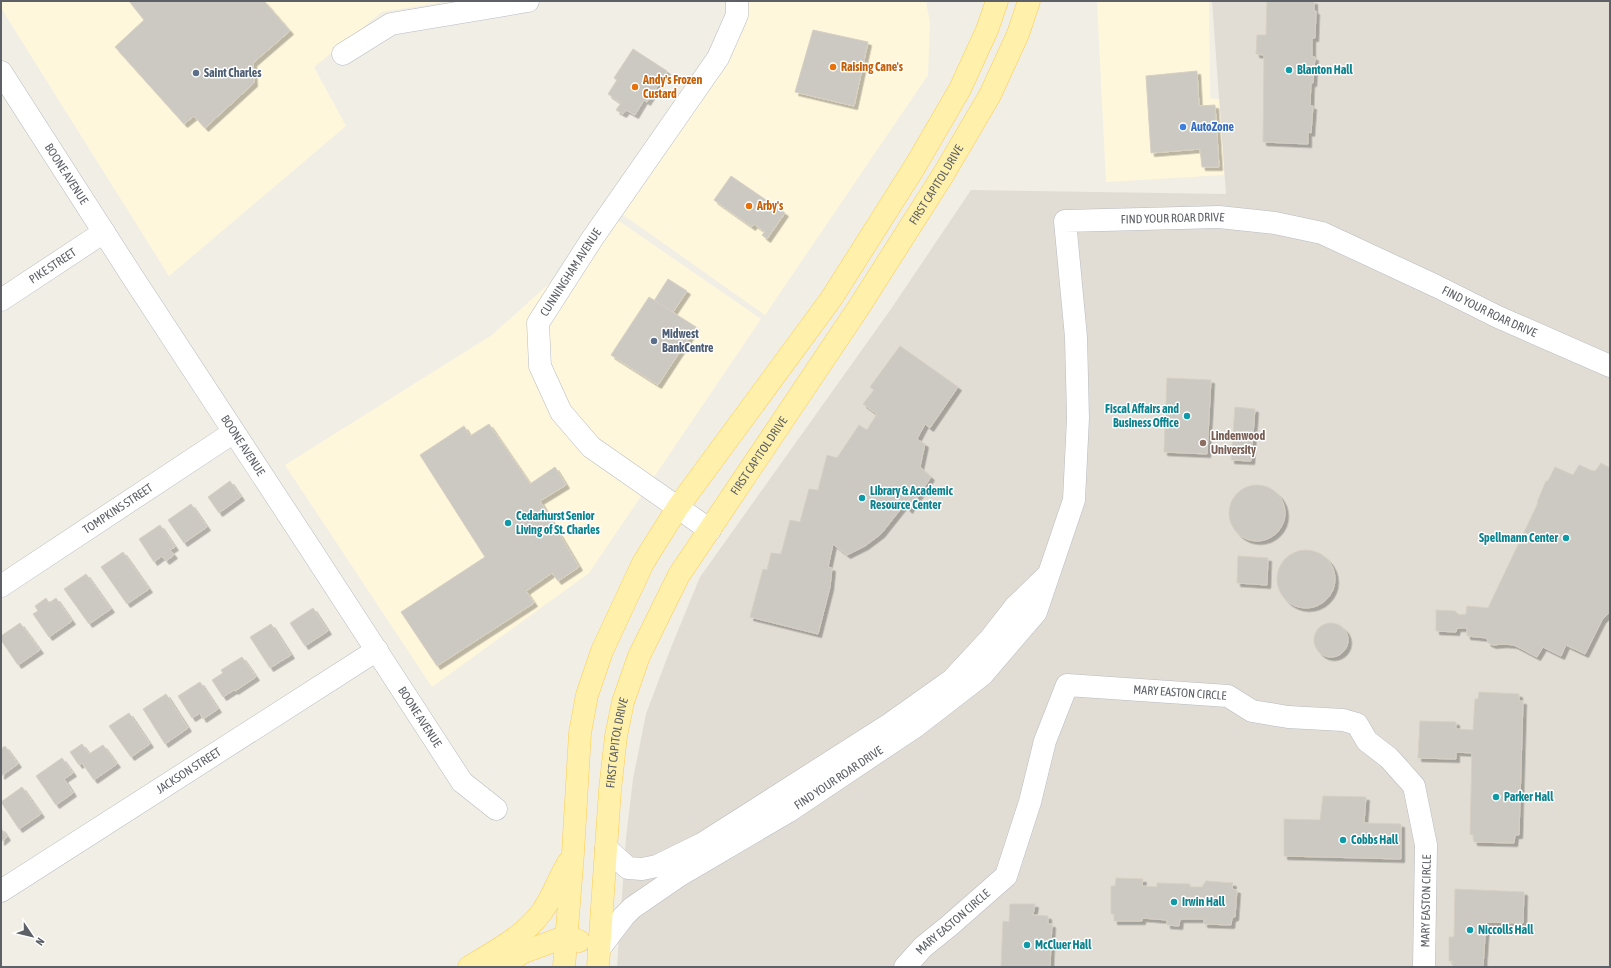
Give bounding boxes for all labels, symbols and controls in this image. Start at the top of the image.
place label: Raising Cane's [841,60,904,74]
marker: Raising Cane's [828,62,838,72]
place label: Blanton Hall [1297,63,1353,77]
marker: Blanton Hall [1284,65,1294,75]
place label: Saint Charles [204,66,262,80]
marker: Saint Charles [191,68,201,78]
place label: Andy's Frozen Custard [642,73,702,101]
marker: Andy's Frozen Custard [630,82,640,92]
place label: AutoZone [1190,120,1235,134]
marker: AutoZone [1178,122,1188,132]
street label: BOONE AVENUE [42,141,91,207]
street label: FIRST CAPITOL DRIVE [906,142,966,227]
place label: Arby's [756,199,784,213]
marker: Arby's [744,201,754,211]
street label: FIND YOUR ROAR DRIVE [1121,210,1225,227]
street label: CUNNINGHAM AVENUE [537,226,604,319]
street label: PIKE STREET [27,245,80,286]
street label: FIND YOUR ROAR DRIVE [1440,283,1539,340]
place label: Midwest BankCentre [662,327,714,355]
marker: Midwest BankCentre [649,336,659,346]
place label: Fiscal Affairs and Business Office [1105,402,1180,430]
marker: Fiscal Affairs and Business Office [1182,411,1192,421]
street label: BOONE AVENUE [218,413,268,478]
street label: FIRST CAPITOL DRIVE [728,414,790,498]
place label: Lindenwood University [1211,429,1266,457]
marker: Lindenwood University [1198,438,1208,448]
street label: TOMPKINS STREET [80,480,156,537]
place label: Library & Academic Resource Center [870,484,953,512]
marker: Library & Academic Resource Center [857,493,867,503]
place label: Cedarhurst Senior Living of St. Charles [516,509,600,537]
marker: Cedarhurst Senior Living of St. Charles [503,518,513,528]
place label: Spellmann Center [1479,531,1558,545]
marker: Spellmann Center [1561,533,1571,543]
street label: MARY EASTON CIRCLE [1133,683,1227,703]
street label: BOONE AVENUE [395,684,445,750]
street label: FIRST CAPITOL DRIVE [603,696,631,789]
street label: FIND YOUR ROAR DRIVE [792,743,885,812]
street label: JACKSON STREET [154,744,224,796]
place label: Parker Hall [1504,790,1554,804]
marker: Parker Hall [1491,792,1501,802]
place label: Cobbs Hall [1351,833,1399,847]
marker: Cobbs Hall [1338,835,1348,845]
street label: MARY EASTON CIRCLE [1418,854,1434,948]
street label: MARY EASTON CIRCLE [913,886,993,957]
place label: Irwin Hall [1182,895,1226,909]
marker: Irwin Hall [1169,897,1179,907]
north arrow [12,916,52,956]
place label: Niccolls Hall [1478,923,1534,937]
marker: Niccolls Hall [1465,925,1475,935]
text: N [33,936,47,948]
place label: McCluer Hall [1035,938,1092,952]
marker: McCluer Hall [1022,940,1032,950]

